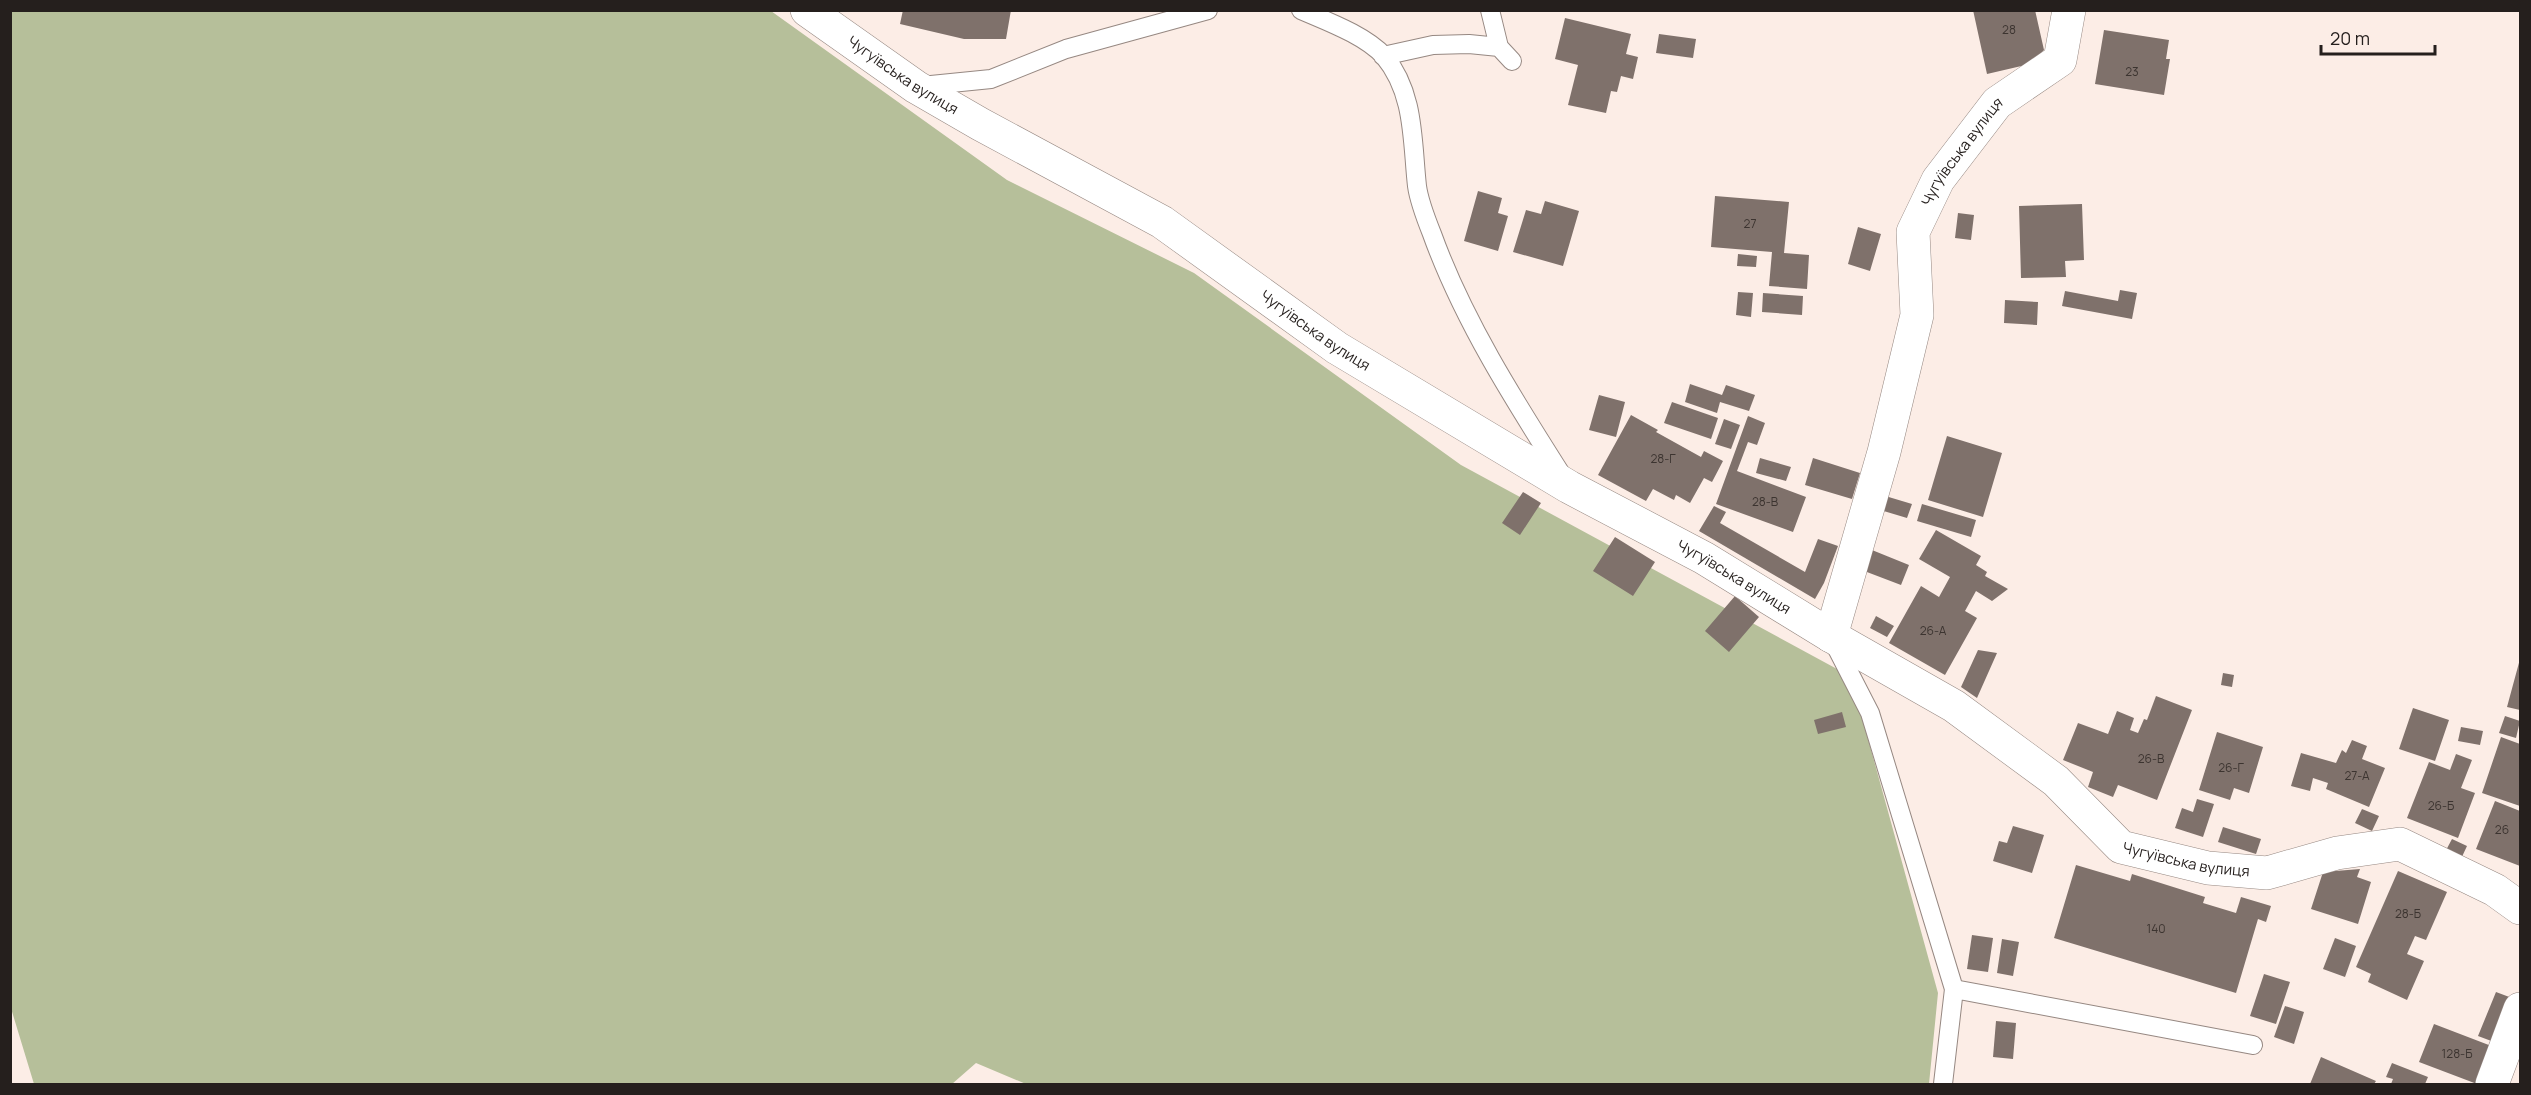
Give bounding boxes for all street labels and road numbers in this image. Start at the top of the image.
street label: Чугуївська вулиця [843,31,962,119]
street label: Чугуївська вулиця [1916,91,2006,210]
street label: Чугуївська вулиця [1256,285,1374,376]
street label: Чугуївська вулиця [1673,535,1795,619]
street label: Чугуївська вулиця [2120,837,2251,881]

